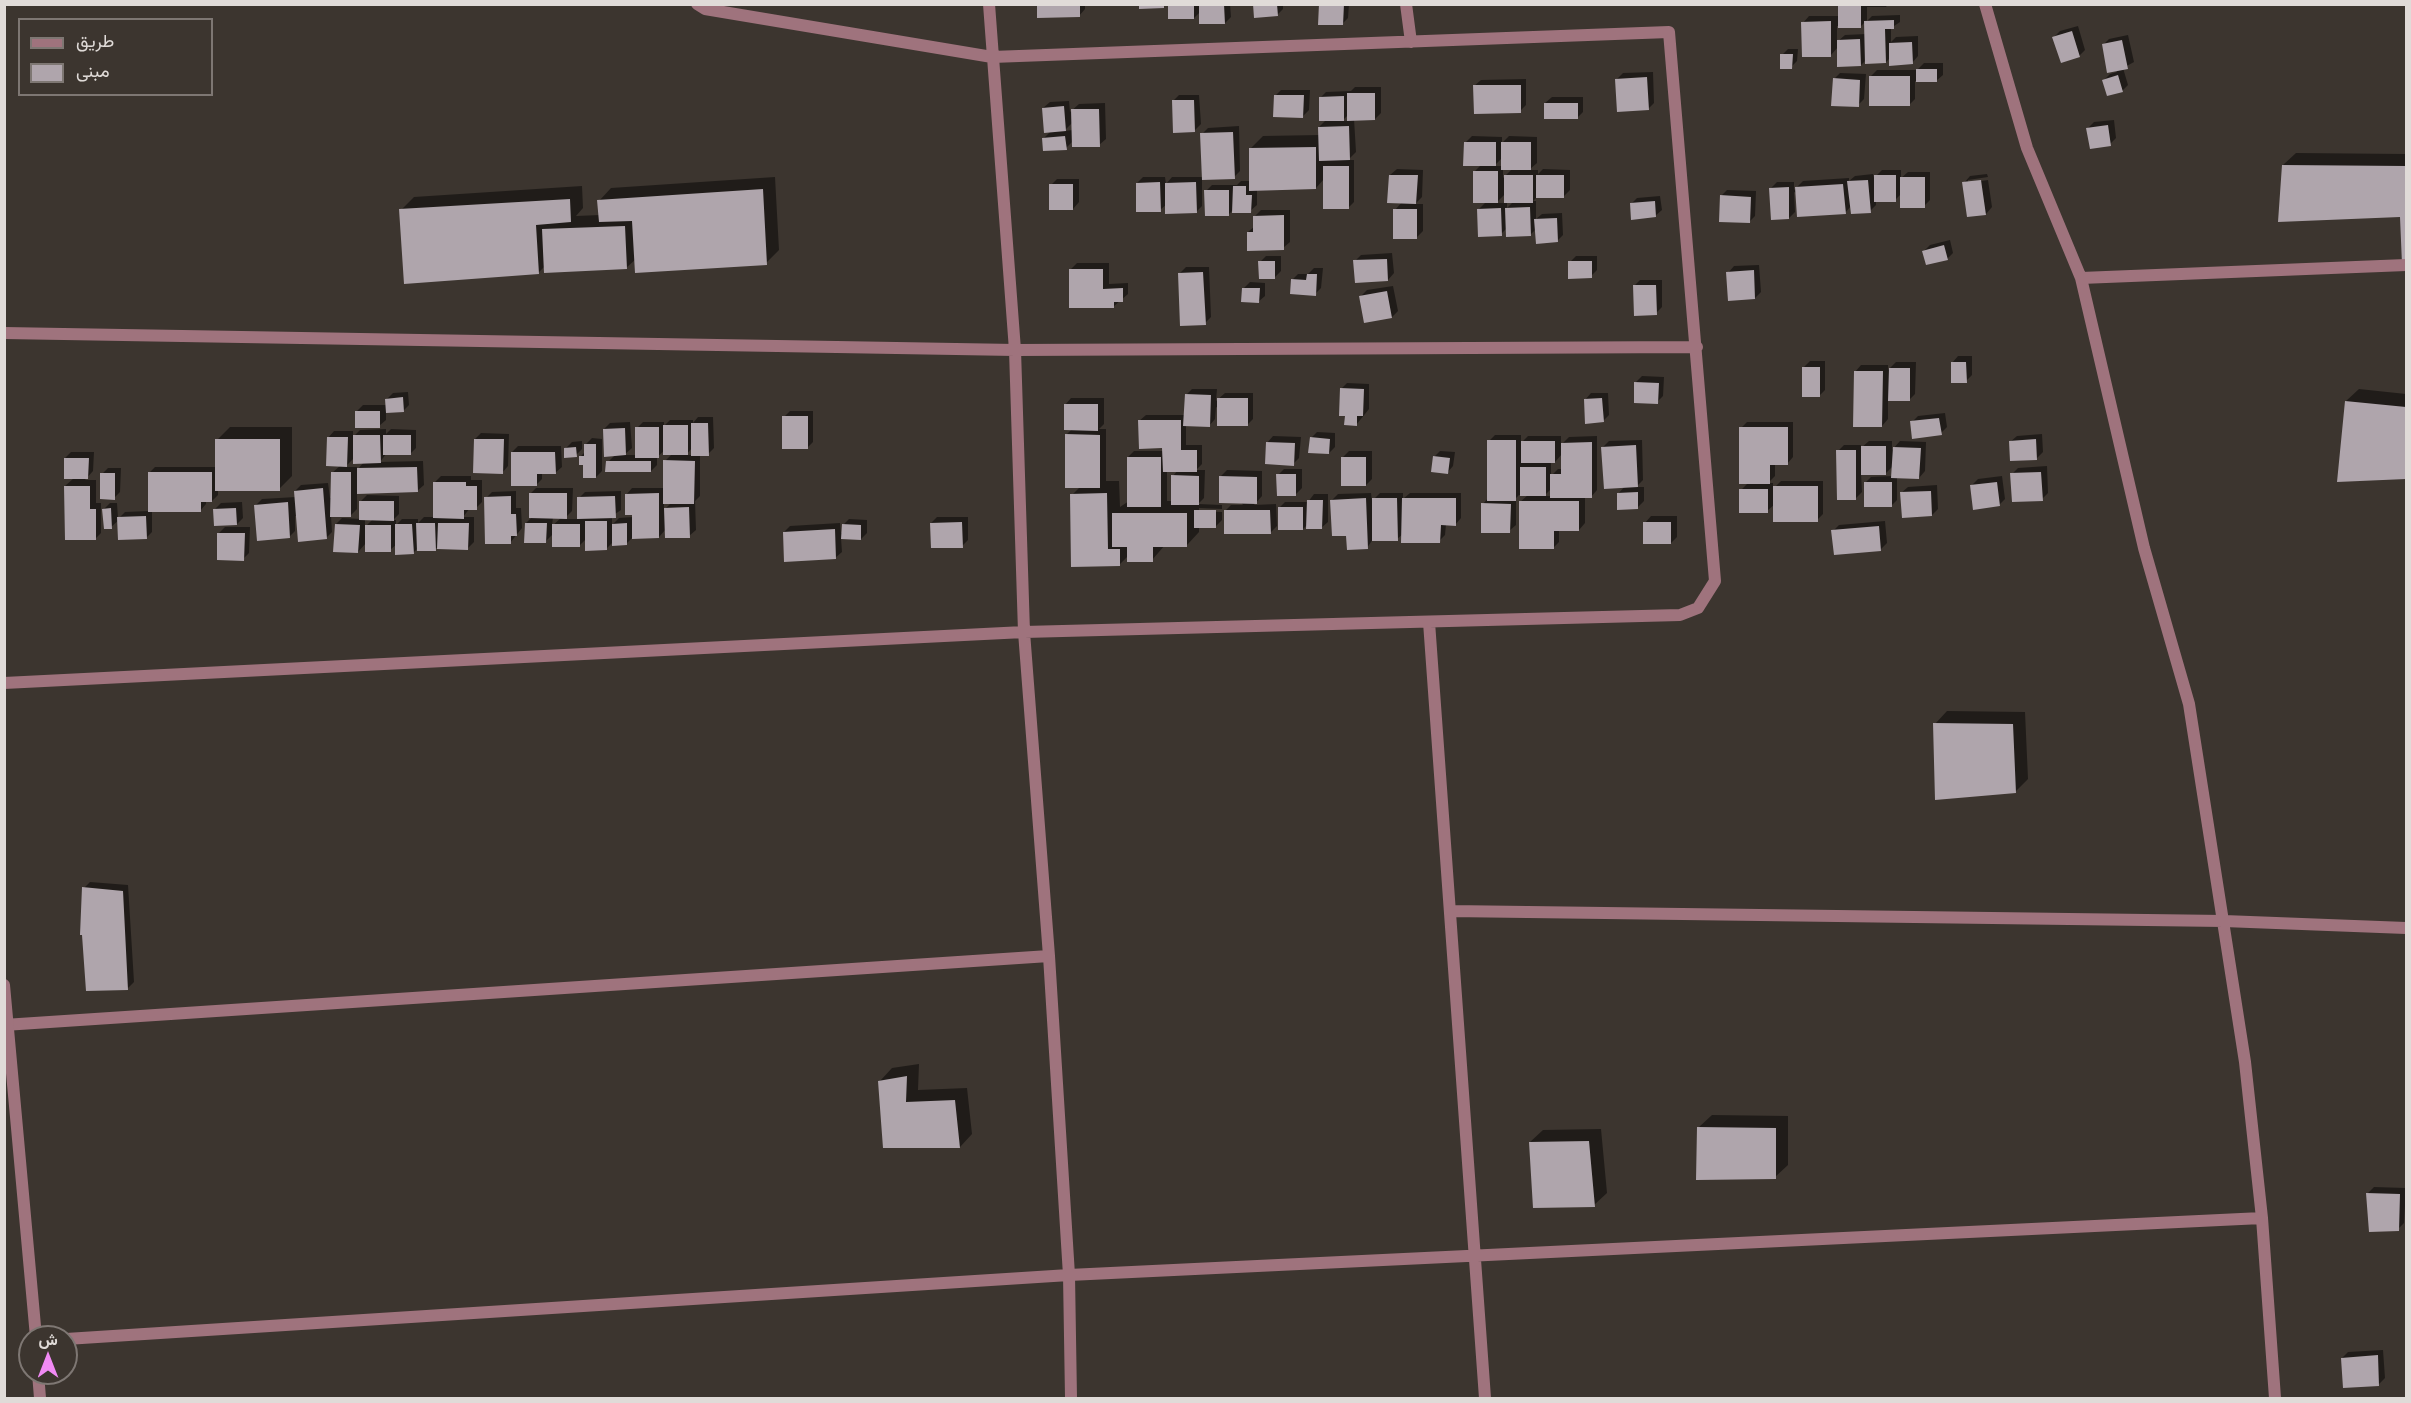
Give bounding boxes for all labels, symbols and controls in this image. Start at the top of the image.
legend [18,18,213,96]
text: طريق [76,30,114,52]
text: مبنى [76,60,110,82]
north arrow [18,1325,78,1385]
text: ش [38,1329,58,1349]

